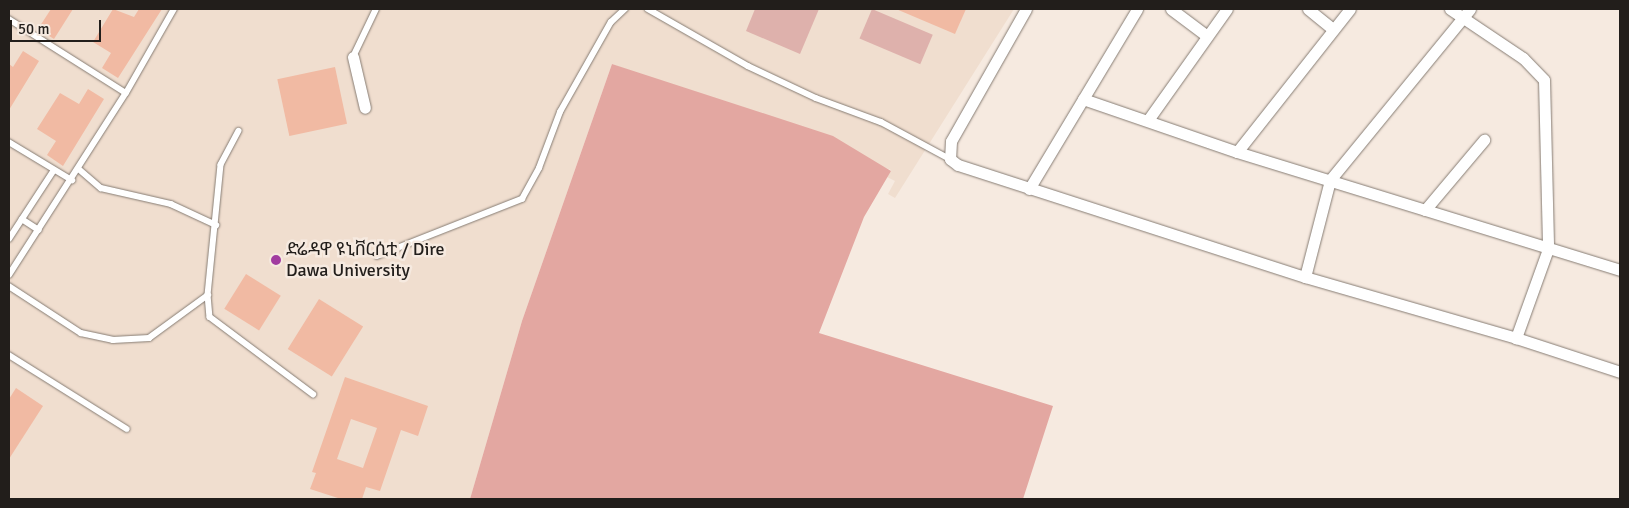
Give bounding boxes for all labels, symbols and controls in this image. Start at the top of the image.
scale bar [12,10,104,42]
text: 50 m [18,20,49,38]
place label: ድሬዳዋ ዩኒቨርሲቲ / Dire Dawa University [286,239,445,282]
marker: ድሬዳዋ ዩኒቨርሲቲ / Dire Dawa University [270,254,282,266]

